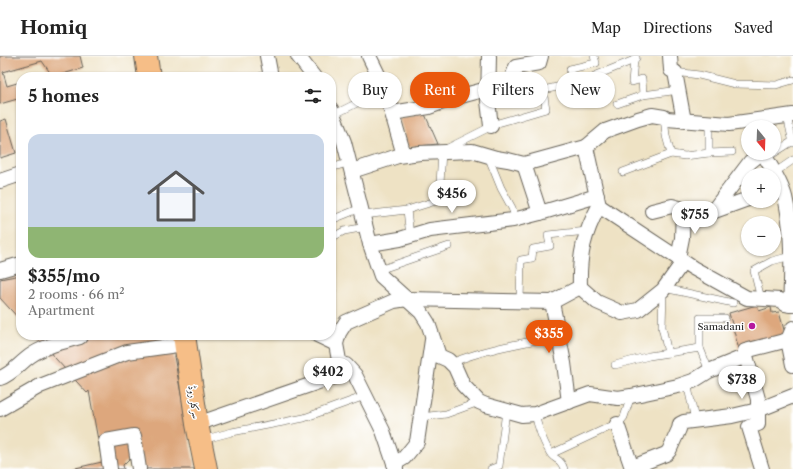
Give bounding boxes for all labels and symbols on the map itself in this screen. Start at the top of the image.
north arrow [741,120,781,160]
pin: $456 [428,180,476,214]
pin: $755 [671,201,719,235]
pin: $355 [525,320,573,354]
place label: Samadani [698,320,744,333]
marker: Samadani [747,321,757,331]
pin: $402 [304,358,352,392]
pin: $738 [718,366,766,400]
street label: سرکلر روڈ [185,384,203,420]

